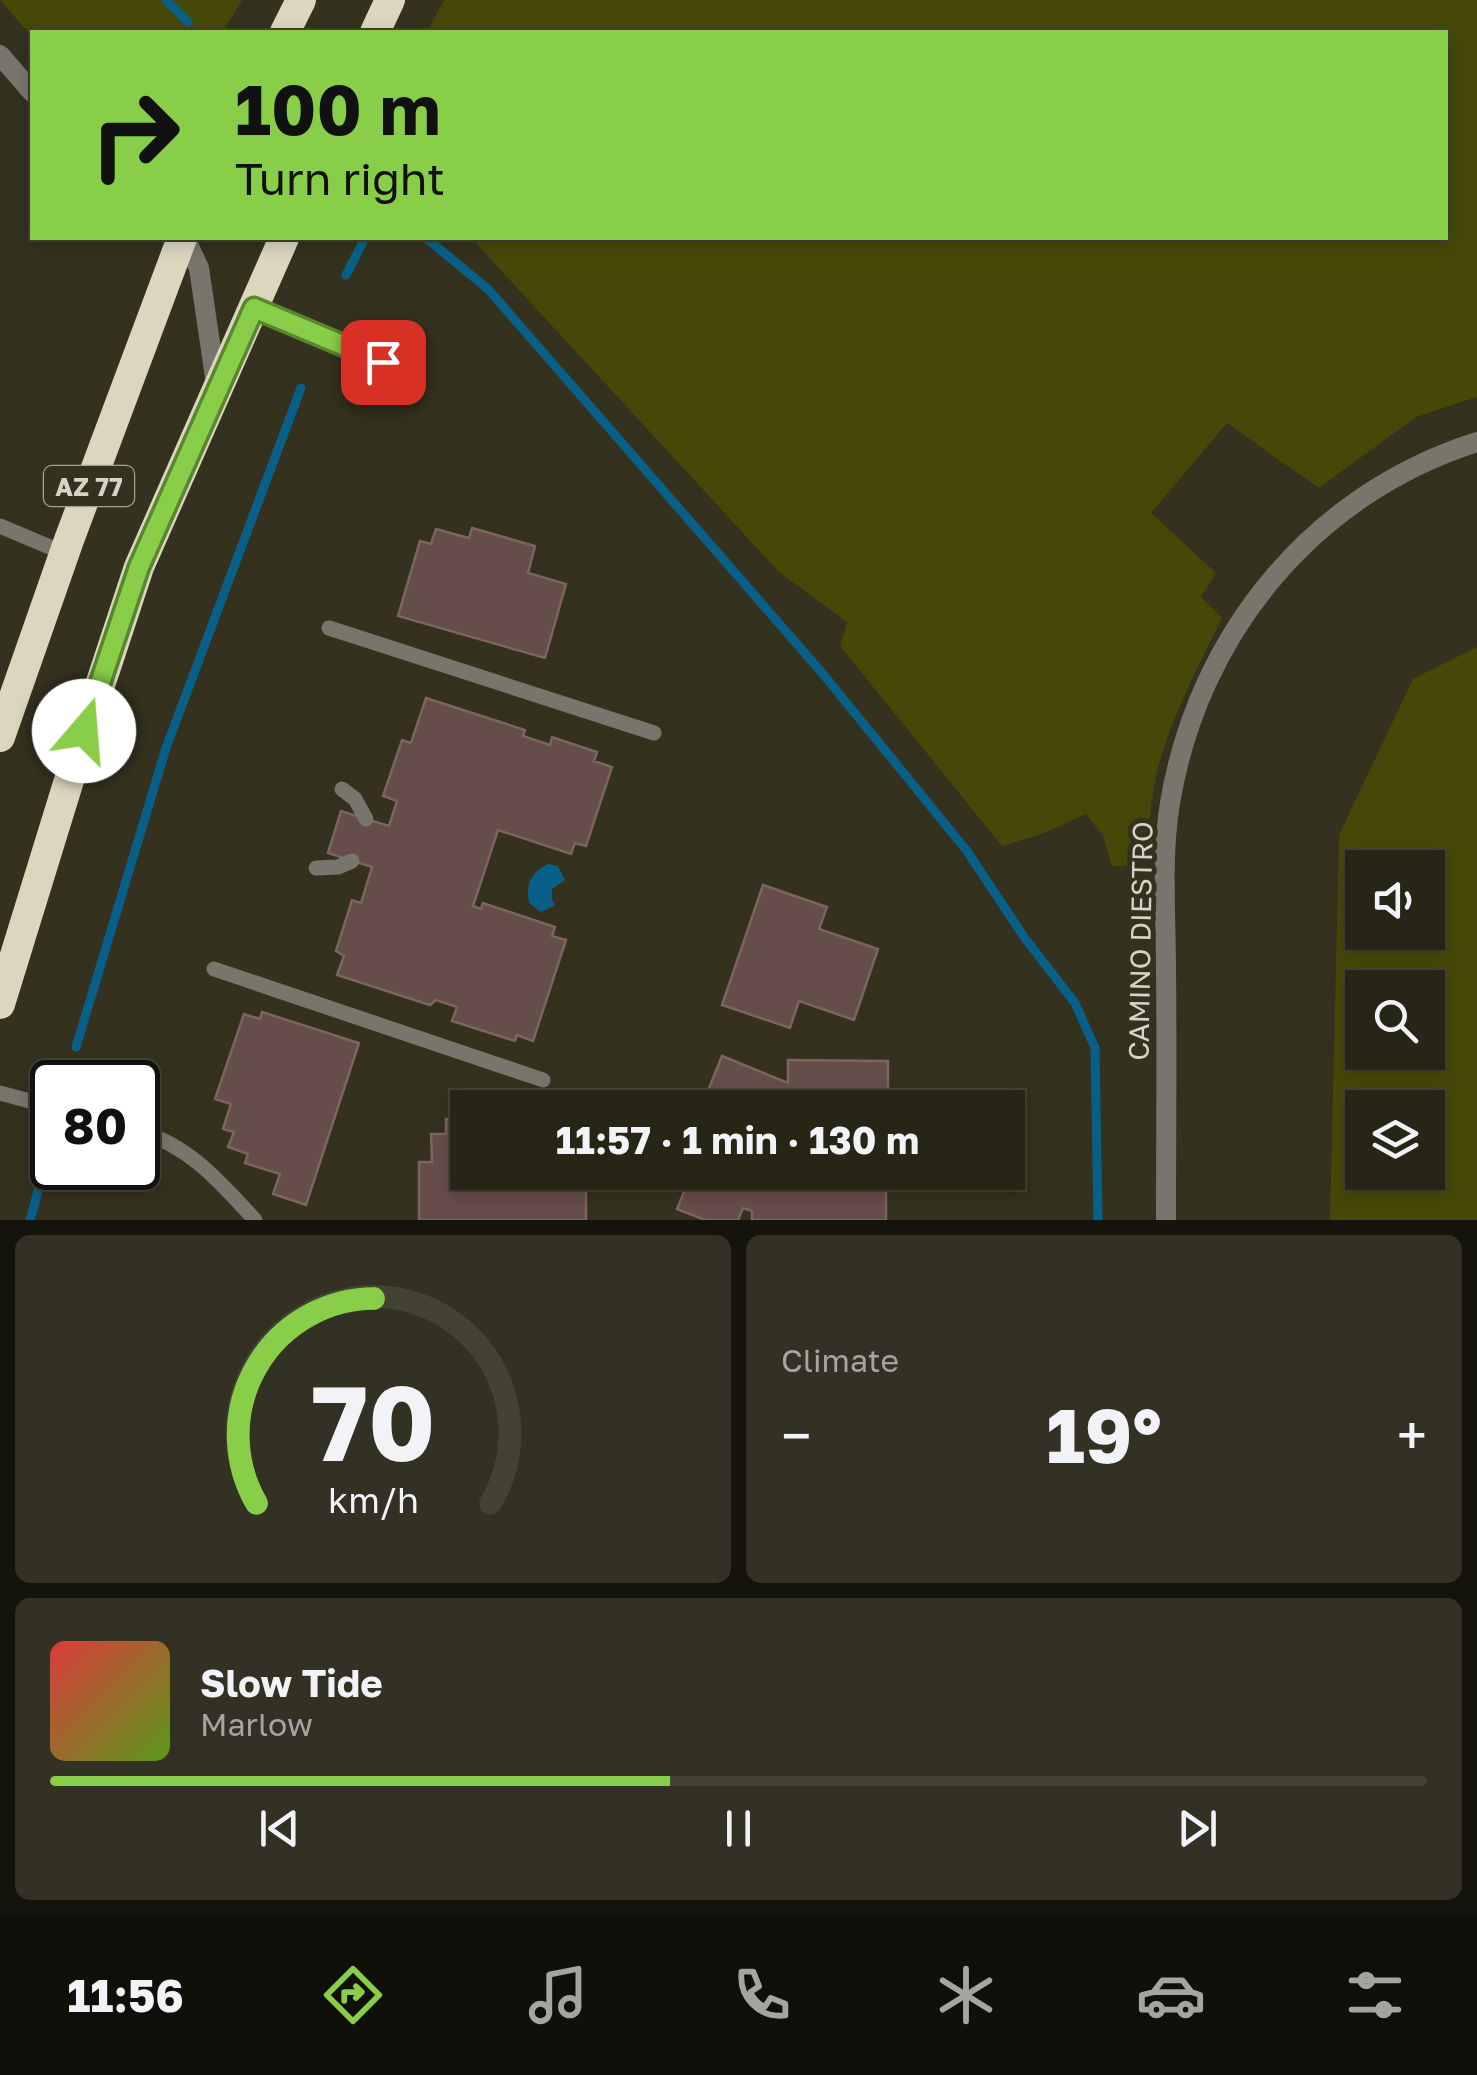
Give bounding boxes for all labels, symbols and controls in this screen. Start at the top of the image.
text: 100 m [235,66,441,150]
icon: right [70,70,200,200]
text: Turn right [235,151,445,205]
pin [341,320,426,405]
icon: arrive [356,335,411,390]
road number: AZ 77 [44,466,134,506]
position arrow [32,679,136,783]
street label: CAMINO DIESTRO [1121,821,1159,1061]
map controls [1345,850,1445,1190]
button: sound [1345,850,1445,950]
button: search [1345,970,1445,1070]
speed limit sign: 80 [30,1060,160,1190]
button: layers [1345,1090,1445,1190]
text: 11:57 · 1 min · 130 m [556,1117,919,1162]
text: Climate [781,1341,899,1379]
text: 70 [311,1359,435,1484]
text: 19° [1046,1389,1162,1480]
text: − [781,1402,811,1468]
text: + [1397,1402,1427,1468]
text: km/h [328,1478,418,1521]
text: Slow Tide [200,1660,383,1705]
text: Marlow [200,1705,313,1743]
icon: previous [252,1801,307,1856]
icon: pause [711,1801,766,1856]
icon: next [1170,1801,1225,1856]
icon: directions [318,1960,388,2030]
icon: music [523,1960,593,2030]
icon: phone [727,1960,797,2030]
icon: climate [931,1960,1001,2030]
icon: car [1136,1960,1206,2030]
icon: filters [1340,1960,1410,2030]
text: 11:56 [67,1968,184,2022]

